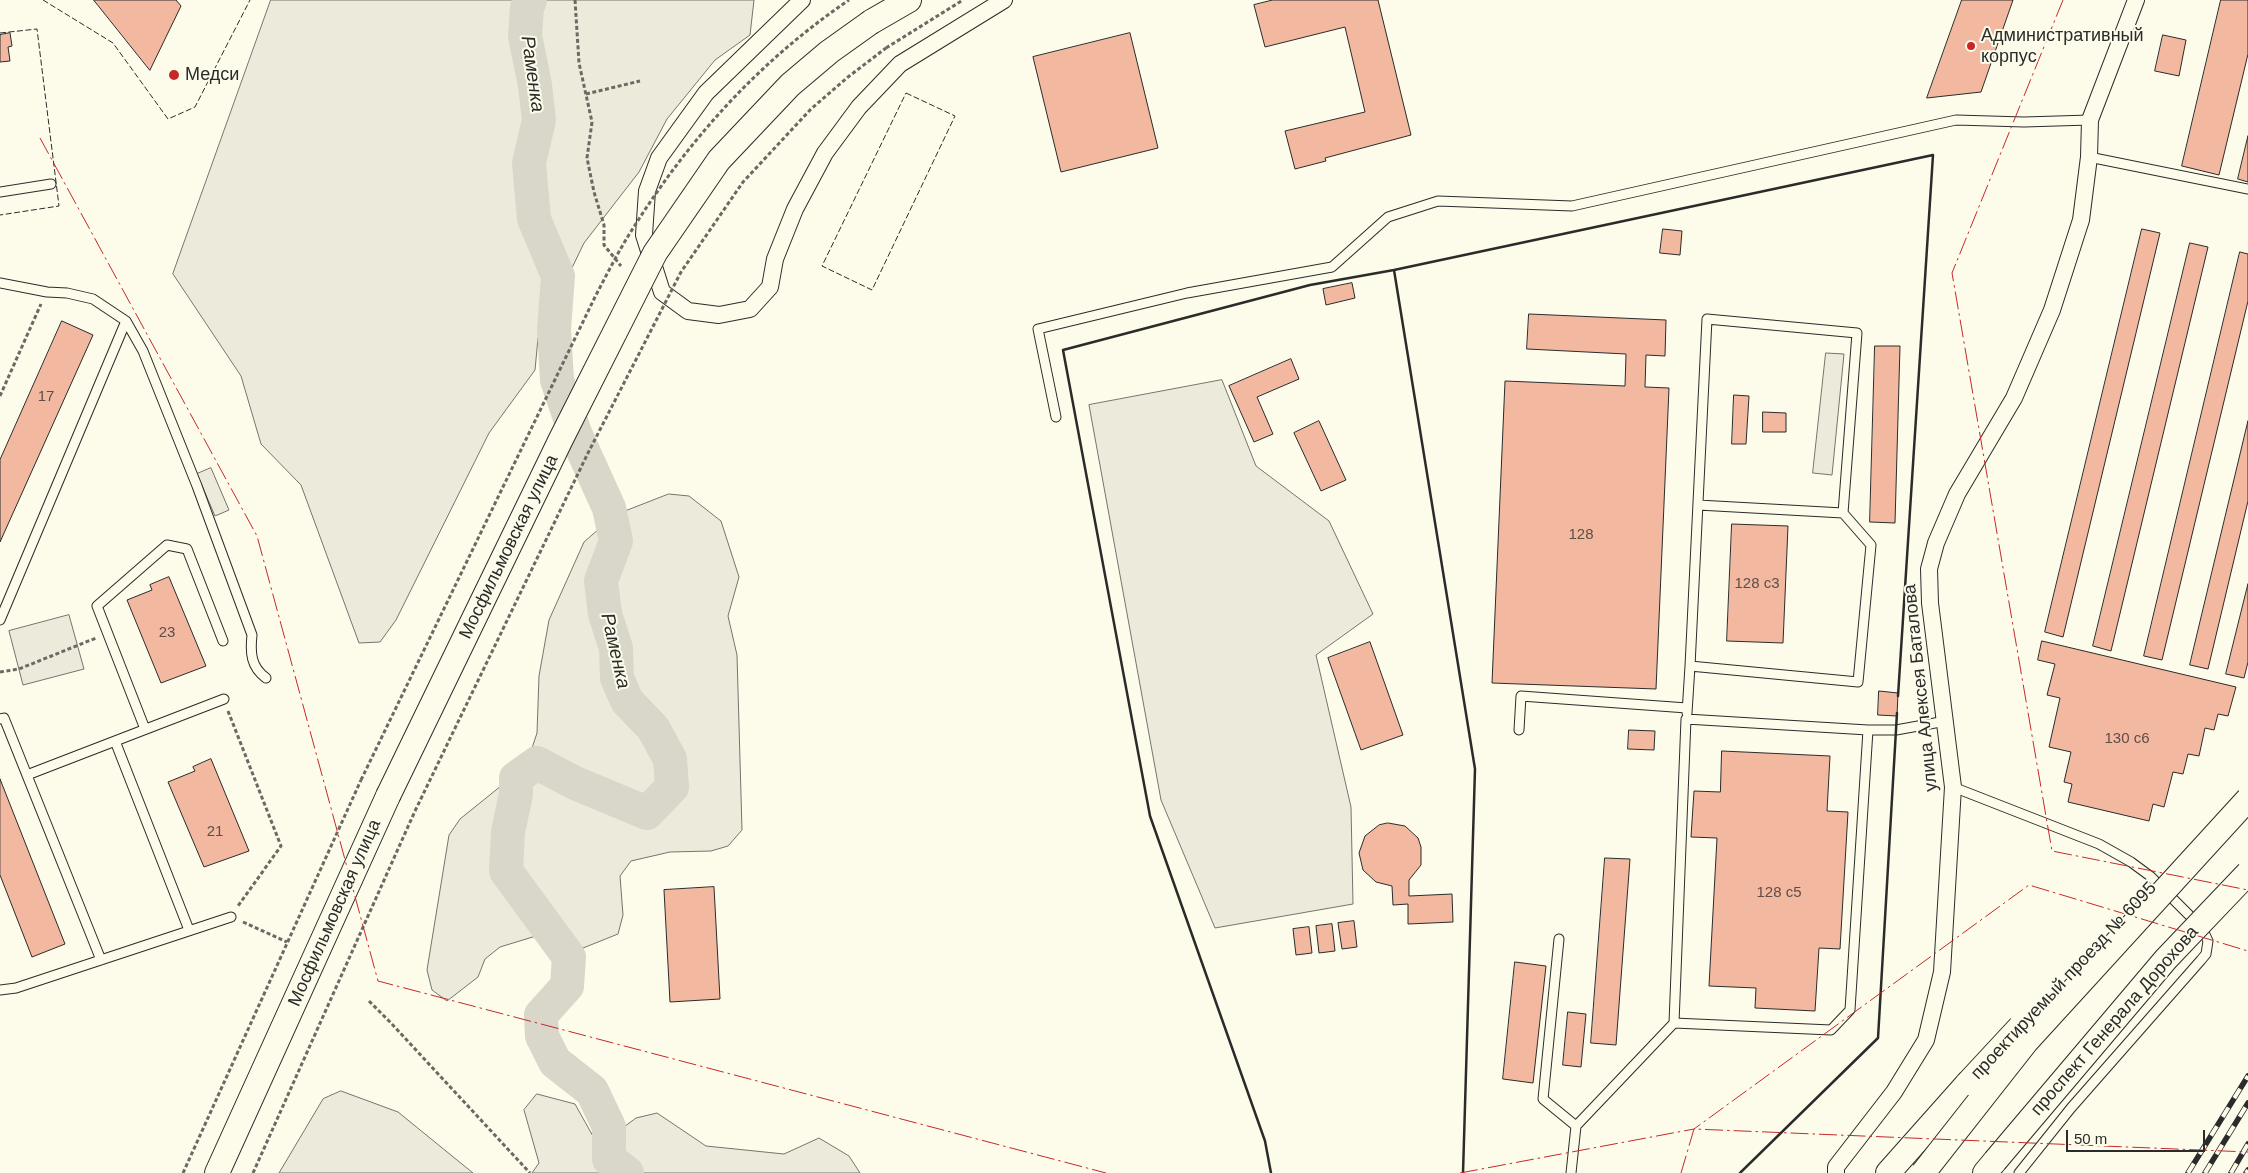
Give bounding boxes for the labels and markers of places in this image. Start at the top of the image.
place label: Административный корпус [1981,25,2144,68]
marker: Административный корпус [1965,40,1977,52]
place label: Медси [185,64,239,86]
marker: Медси [167,68,181,82]

